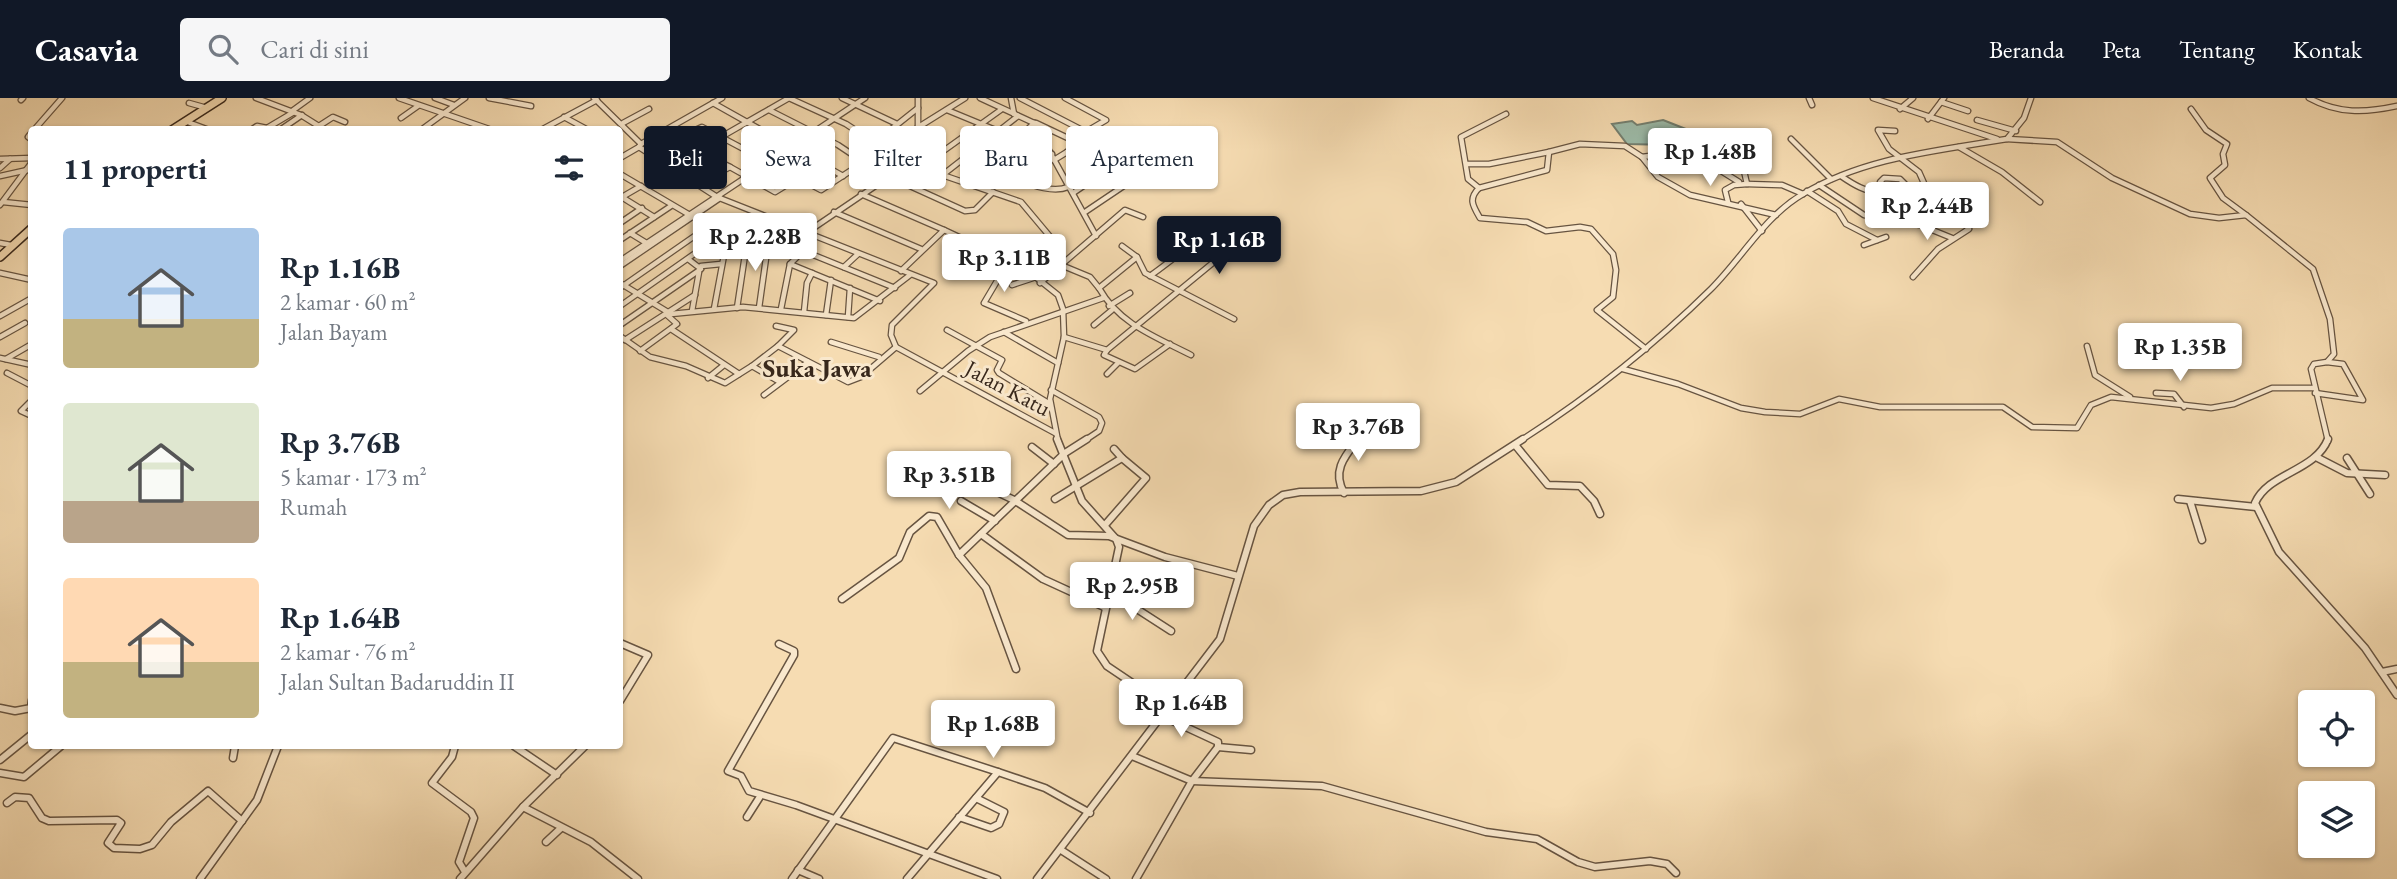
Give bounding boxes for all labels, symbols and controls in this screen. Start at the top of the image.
search box [180,18,670,81]
text: Casavia [35,28,138,71]
icon: search [204,30,242,68]
text: Cari di sini [260,32,369,66]
text: Beranda [1989,34,2064,65]
text: Peta [2102,34,2141,65]
text: Tentang [2179,34,2255,65]
text: Kontak [2293,34,2362,65]
chip: Beli [644,126,727,189]
chip: Sewa [741,126,835,189]
chip: Filter [849,126,946,189]
chip: Baru [960,126,1052,189]
chip: Apartemen [1066,126,1218,189]
pin: Rp 1.48B [1638,129,1782,188]
text: Rp 1.48B [1664,136,1756,166]
text: 11 properti [63,149,207,188]
icon: filters [550,149,588,187]
pin: Rp 2.44B [1855,183,1999,242]
text: Rp 2.44B [1881,190,1973,220]
pin: Rp 2.28B [683,214,827,273]
pin: Rp 1.16B [1147,216,1291,276]
text: Rp 2.28B [709,221,801,251]
text: Rp 1.16B [1173,224,1265,254]
pin: Rp 3.11B [932,234,1076,294]
text: Rp 3.11B [958,242,1050,272]
text: Rp 1.16B [280,248,400,287]
icon: home [119,256,203,340]
text: 2 kamar · 60 m² [280,287,416,317]
text: Jalan Bayam [280,317,388,347]
pin: Rp 1.35B [2108,324,2252,383]
text: Rp 1.35B [2134,331,2226,361]
district label: Suka Jawa [762,351,872,385]
street label: Jalan Katu [958,352,1056,423]
pin: Rp 3.76B [1286,404,1430,463]
text: Rp 3.76B [1312,411,1404,441]
text: Rp 3.76B [280,423,400,462]
icon: home [119,431,203,515]
pin: Rp 3.51B [877,452,1021,511]
text: Rp 3.51B [903,459,995,489]
text: 5 kamar · 173 m² [280,462,427,492]
text: Rumah [280,492,347,522]
pin: Rp 2.95B [1060,562,1204,622]
text: Rp 2.95B [1086,570,1178,600]
text: Rp 1.64B [280,598,400,637]
icon: home [119,606,203,690]
text: 2 kamar · 76 m² [280,637,416,667]
text: Jalan Sultan Badaruddin II [280,667,515,697]
pin: Rp 1.64B [1109,680,1253,739]
text: Rp 1.64B [1135,687,1227,717]
map controls [2298,690,2375,858]
button: locate [2298,690,2375,767]
pin: Rp 1.68B [921,700,1065,760]
text: Rp 1.68B [947,708,1039,738]
button: layers [2298,781,2375,858]

